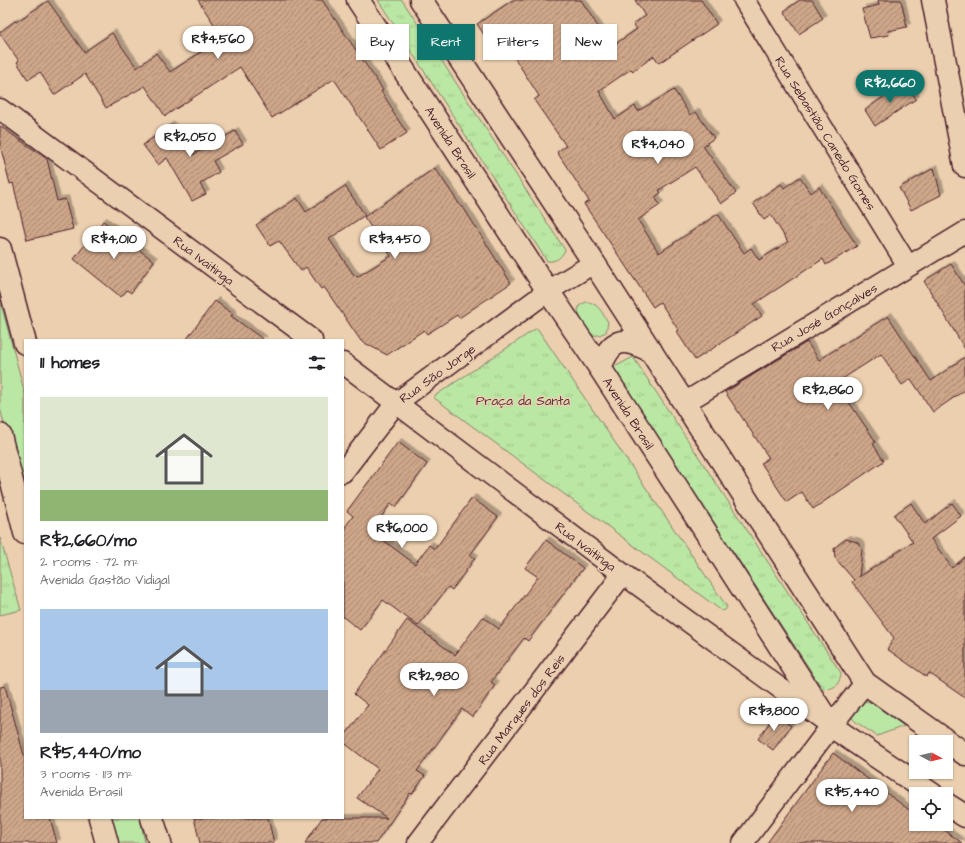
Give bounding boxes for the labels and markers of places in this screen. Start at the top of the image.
pin: R$4,560 [181,26,255,60]
pin: R$2,660 [853,70,927,104]
pin: R$2,050 [153,124,227,158]
pin: R$4,040 [621,131,695,165]
pin: R$4,010 [77,226,151,260]
pin: R$3,450 [358,226,432,260]
pin: R$2,860 [791,377,865,411]
pin: R$6,000 [365,515,439,549]
pin: R$2,980 [397,663,471,697]
pin: R$3,800 [737,698,811,732]
pin: R$5,440 [815,779,889,813]

